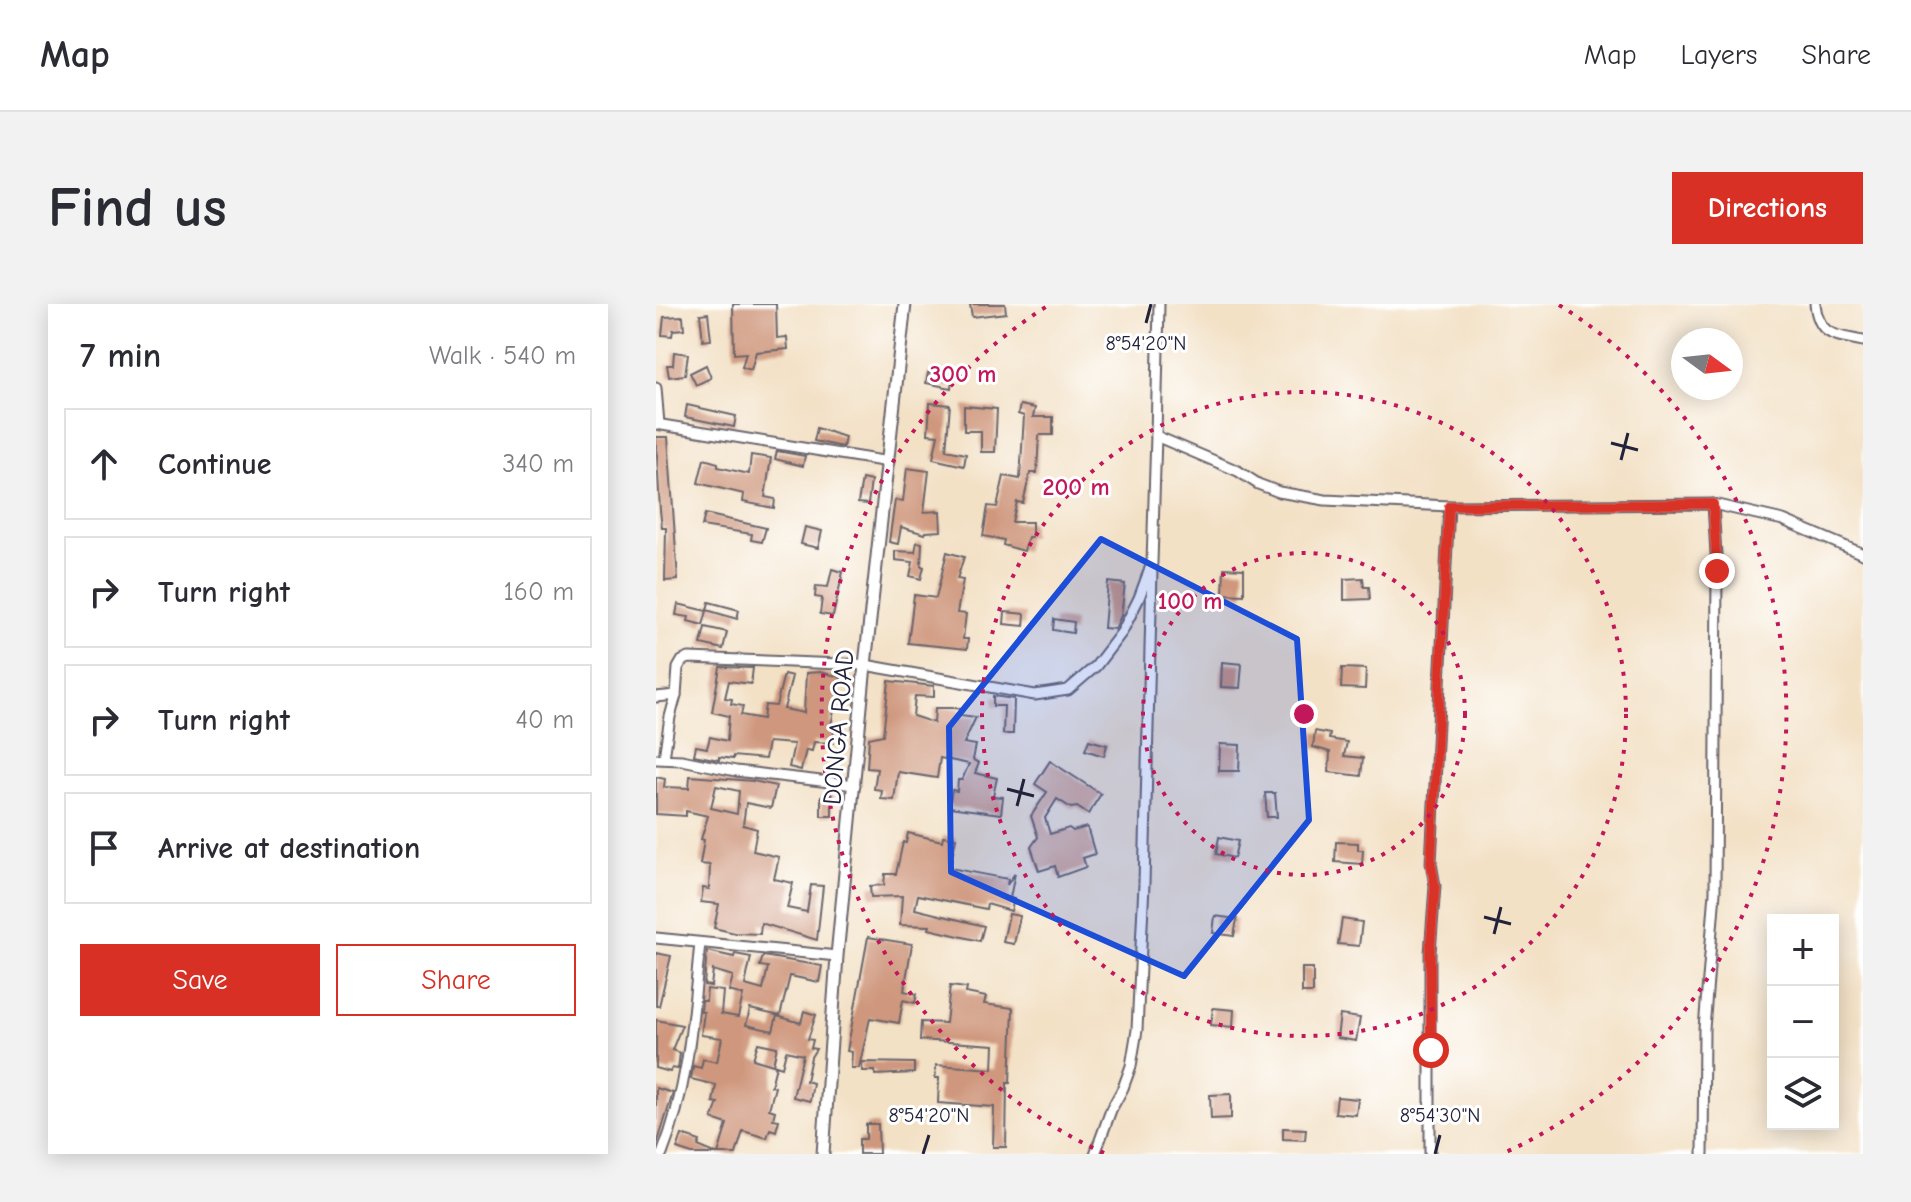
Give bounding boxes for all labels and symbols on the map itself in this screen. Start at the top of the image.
north arrow [1671,328,1743,400]
text: 8°54'20"N [1106,332,1186,355]
text: 300 m [930,360,996,388]
text: 200 m [1042,473,1110,501]
route end [1699,553,1735,589]
text: 100 m [1158,587,1222,615]
street label: DONGA ROAD [817,648,861,806]
centre of rings [1290,700,1318,728]
route start [1413,1032,1449,1068]
text: 8°54'20"N [889,1104,969,1127]
text: 8°54'30"N [1400,1104,1480,1127]

